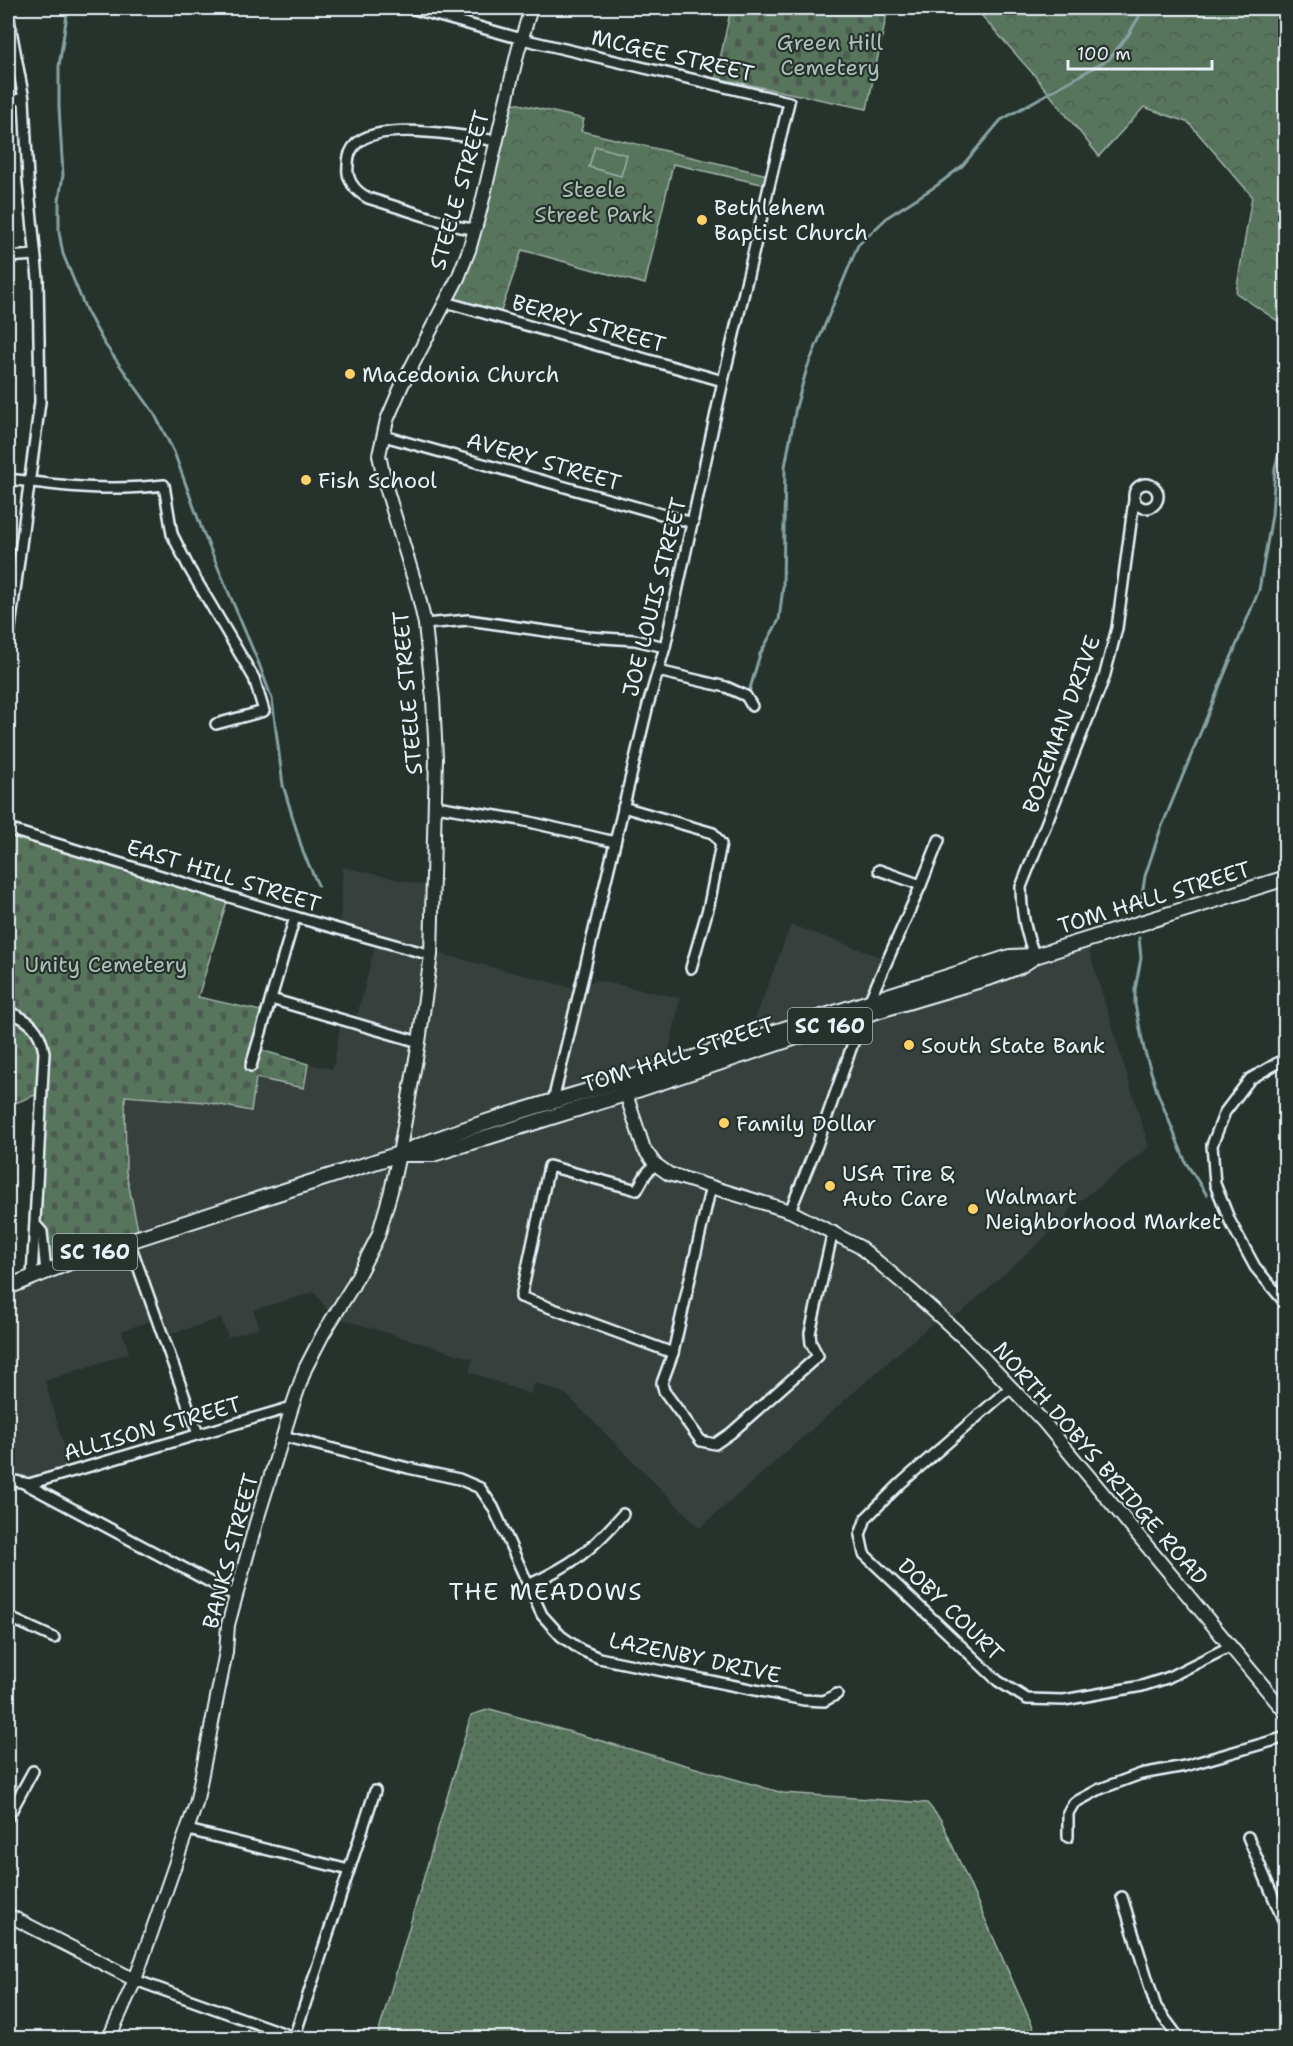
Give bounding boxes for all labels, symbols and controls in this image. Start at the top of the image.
street label: MCGEE STREET [589,23,757,88]
park label: Green Hill Cemetery [777,28,884,82]
scale bar [1068,33,1212,71]
text: 100 m [1077,42,1131,66]
street label: STEELE STREET [423,107,496,273]
park label: Steele Street Park [534,175,654,229]
place label: Bethlehem Baptist Church [714,193,868,247]
marker: Bethlehem Baptist Church [695,213,709,227]
street label: BERRY STREET [508,288,670,359]
place label: Macedonia Church [362,360,560,389]
marker: Macedonia Church [343,367,357,381]
street label: AVERY STREET [463,425,625,498]
place label: Fish School [318,466,437,495]
marker: Fish School [299,473,313,487]
street label: JOE LOUIS STREET [616,494,693,700]
street label: STEELE STREET [386,609,429,776]
street label: BOZEMAN DRIVE [1016,631,1107,817]
street label: EAST HILL STREET [123,832,325,919]
street label: TOM HALL STREET [1054,854,1254,941]
park label: Unity Cemetery [25,950,187,979]
road number: SC 160 [788,1008,872,1044]
street label: TOM HALL STREET [579,1010,778,1099]
place label: South State Bank [921,1031,1105,1060]
marker: South State Bank [902,1038,916,1052]
place label: Family Dollar [736,1109,877,1138]
marker: Family Dollar [717,1116,731,1130]
place label: USA Tire & Auto Care [842,1159,955,1213]
marker: USA Tire & Auto Care [823,1179,837,1193]
place label: Walmart Neighborhood Market [985,1182,1221,1236]
marker: Walmart Neighborhood Market [966,1202,980,1216]
road number: SC 160 [53,1234,137,1270]
street label: NORTH DOBYS BRIDGE ROAD [987,1335,1214,1591]
street label: ALLISON STREET [60,1389,245,1468]
street label: BANKS STREET [196,1470,265,1632]
street label: DOBY COURT [892,1552,1010,1667]
district label: THE MEADOWS [449,1576,643,1608]
street label: LAZENBY DRIVE [606,1625,784,1690]

